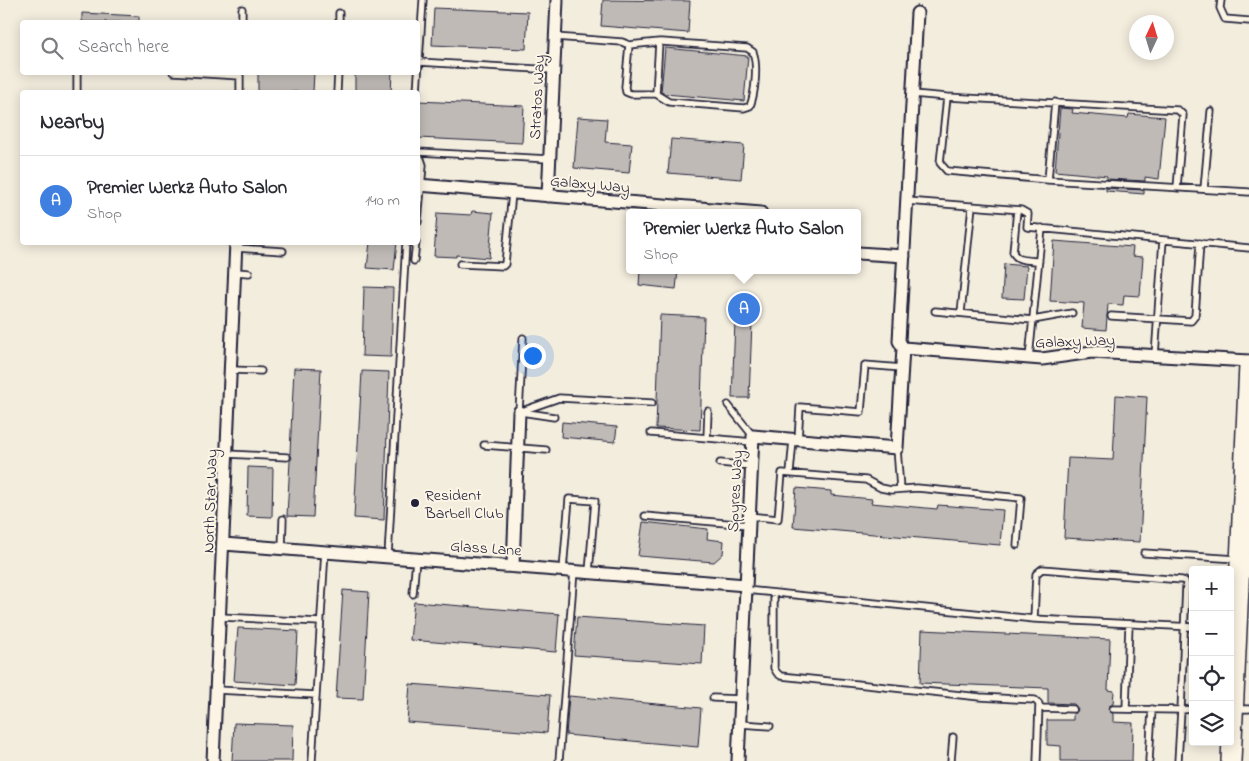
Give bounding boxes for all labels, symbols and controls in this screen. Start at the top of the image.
north arrow [1129,15,1174,60]
search box [20,20,420,75]
icon: search [38,34,66,62]
text: Search here [78,34,169,61]
street label: Stratos Way [524,54,552,140]
text: Nearby [40,108,104,138]
street label: Galaxy Way [549,170,631,200]
text: Premier Werkz Auto Salon [87,175,287,202]
text: A [51,189,61,213]
text: 140 m [365,189,400,213]
text: Shop [87,202,122,226]
popup [626,209,861,274]
text: Premier Werkz Auto Salon [643,216,844,243]
text: Shop [643,243,678,267]
pin: A [728,290,760,328]
street label: Galaxy Way [1035,329,1116,355]
your location [520,343,546,369]
street label: North Star Way [197,448,225,554]
street label: Spyres Way [722,449,750,533]
place label: Resident Barbell Club [424,484,504,526]
marker: Resident Barbell Club [409,497,421,509]
street label: Glass Lane [449,535,523,564]
map controls [1189,566,1234,746]
button: + [1189,566,1234,611]
button: − [1189,611,1234,656]
button: locate [1189,656,1234,701]
button: layers [1189,701,1234,746]

